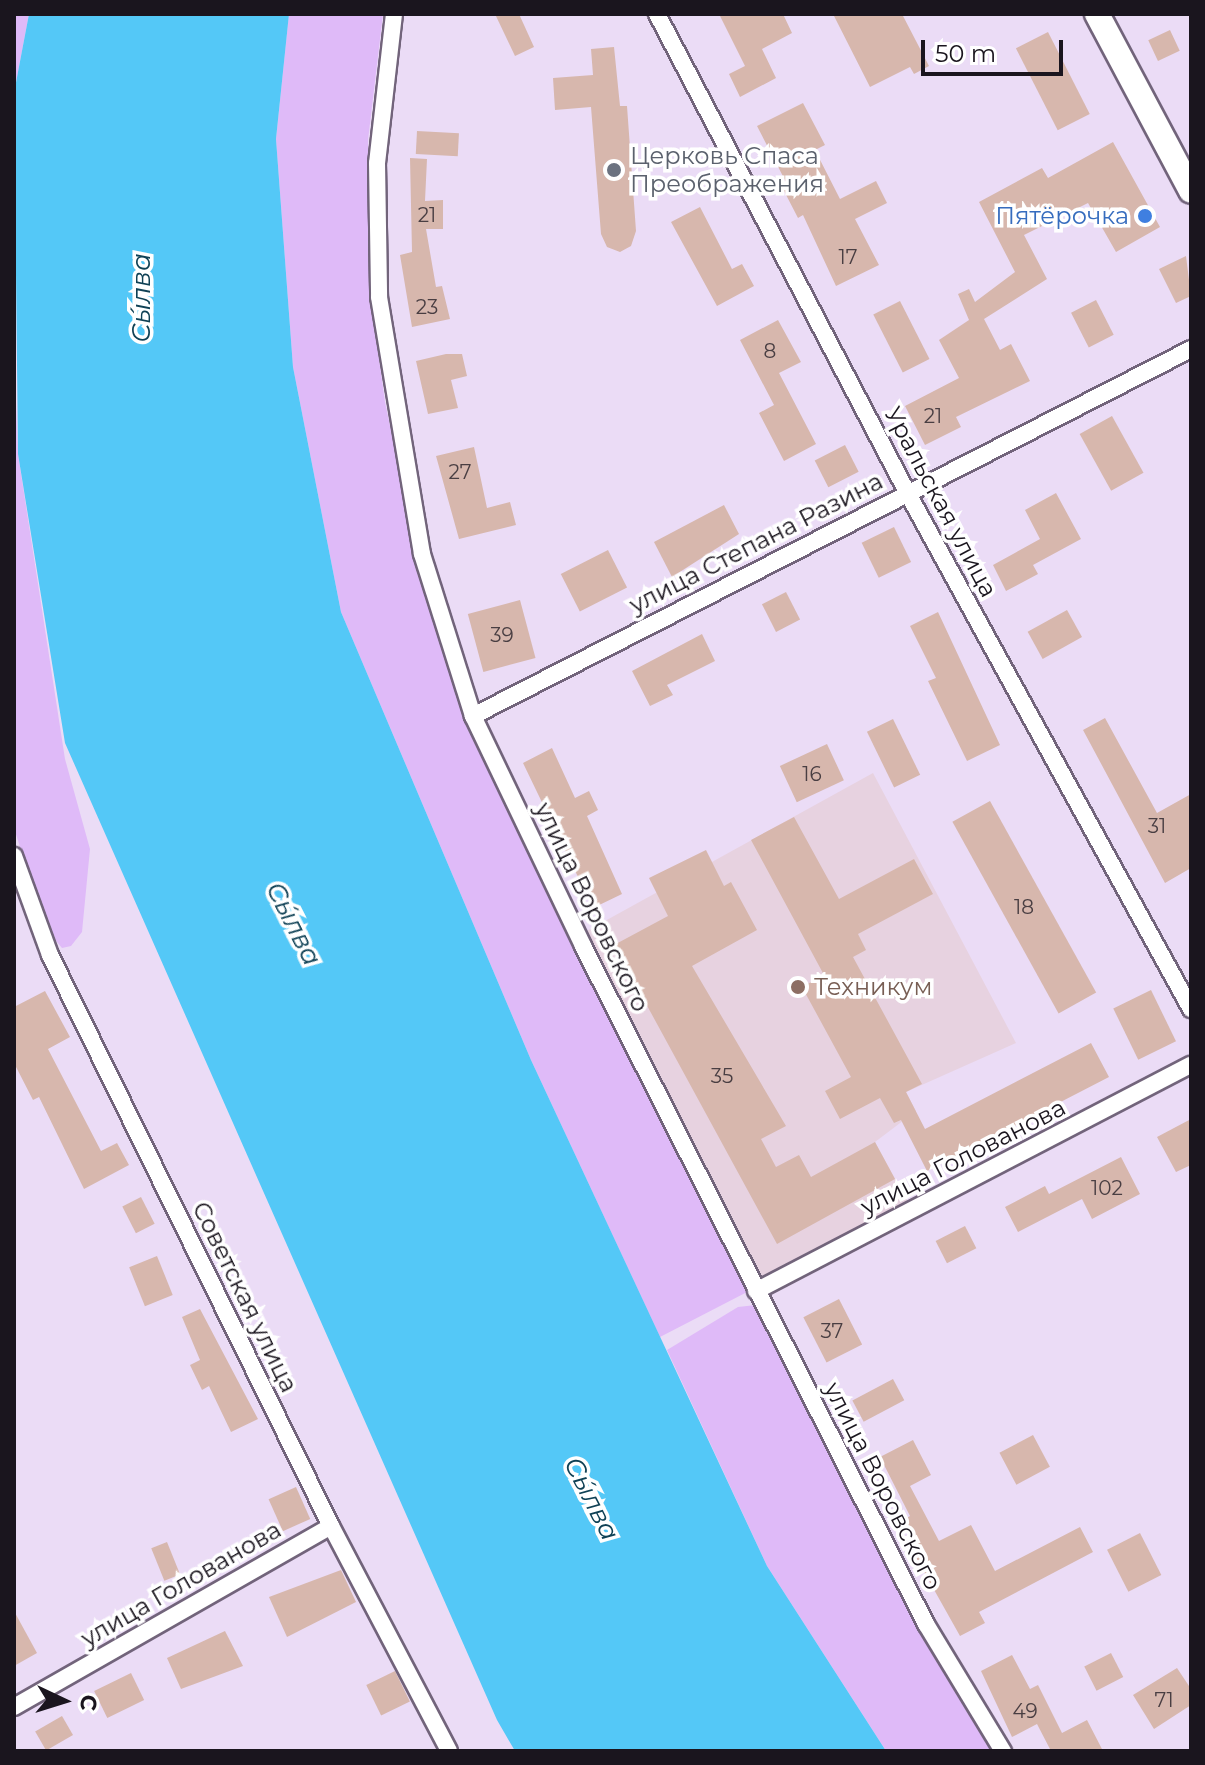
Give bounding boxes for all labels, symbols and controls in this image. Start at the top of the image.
scale bar [925,24,1067,74]
text: 50 m [935,39,996,68]
place label: Церковь Спаса Преображения [630,142,824,198]
marker: Церковь Спаса Преображения [605,161,623,179]
place label: Пятёрочка [995,202,1129,230]
house number: 21 [418,203,436,227]
marker: Пятёрочка [1136,207,1154,225]
house number: 17 [839,245,857,269]
water label: Сы́лва [126,253,158,343]
house number: 23 [416,295,438,319]
house number: 8 [764,339,776,363]
street label: Уральская улица [879,402,1003,602]
house number: 21 [924,404,942,428]
house number: 27 [448,460,472,484]
street label: улица Степана Разина [625,467,887,619]
house number: 39 [490,623,514,647]
house number: 16 [802,762,822,786]
street label: улица Воровского [529,798,655,1016]
house number: 31 [1148,814,1166,838]
water label: Сы́лва [259,877,327,971]
house number: 18 [1014,895,1034,919]
place label: Техникум [814,973,932,1001]
marker: Техникум [789,978,807,996]
house number: 35 [711,1064,733,1088]
street label: улица Голованова [856,1093,1070,1221]
house number: 102 [1091,1176,1123,1200]
street label: Советская улица [186,1197,304,1397]
house number: 37 [821,1319,843,1343]
street label: улица Воровского [818,1377,948,1595]
water label: Сы́лва [557,1452,625,1546]
street label: улица Голованова [76,1515,286,1653]
north arrow [24,1661,104,1741]
house number: 71 [1154,1688,1174,1712]
text: С [74,1694,102,1712]
house number: 49 [1012,1699,1038,1723]

